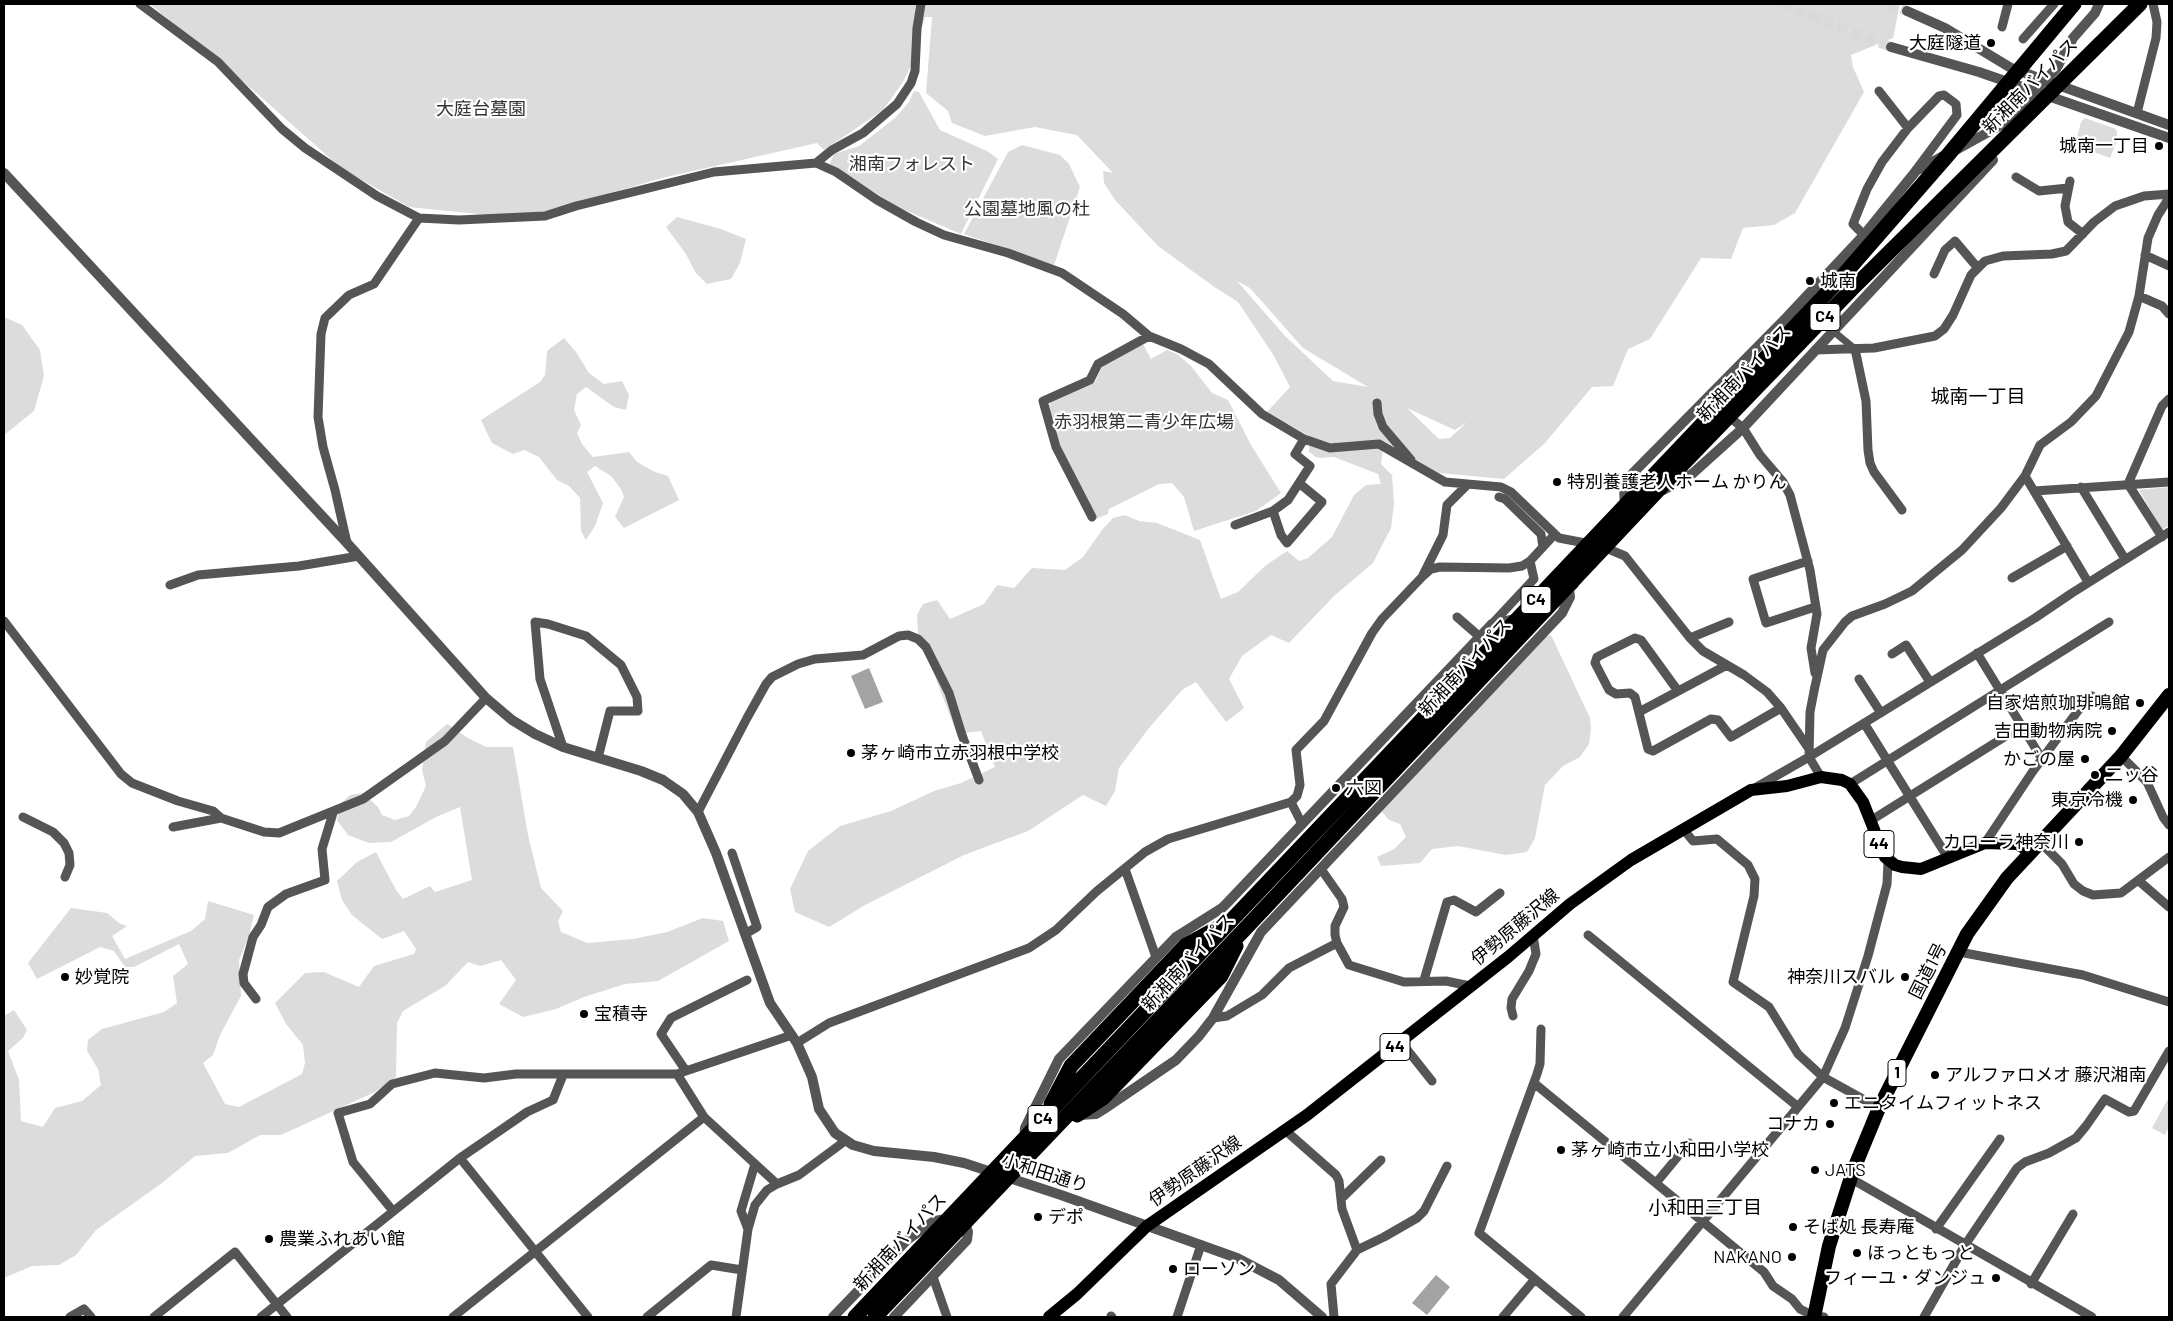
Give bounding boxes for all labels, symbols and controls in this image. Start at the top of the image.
place label: 大庭隧道 [1909,32,1981,54]
street label: 新湘南バイパス [1978,34,2082,138]
marker: 大庭隧道 [1985,37,1997,49]
park label: 大庭台墓園 [436,98,526,120]
place label: 城南一丁目 [2059,135,2149,157]
marker: 城南一丁目 [2153,140,2165,152]
park label: 湘南フォレスト [849,153,975,175]
park label: 公園墓地風の杜 [964,198,1090,220]
place label: 城南 [1820,270,1856,292]
marker: 城南 [1804,275,1816,287]
road number: C4 [1810,304,1840,330]
street label: 新湘南バイパス [1692,320,1796,426]
district label: 城南一丁目 [1931,386,2025,408]
park label: 赤羽根第二青少年広場 [1054,411,1234,433]
place label: 特別養護老人ホーム かりん [1567,471,1787,493]
marker: 特別養護老人ホーム かりん [1551,476,1563,488]
road number: C4 [1521,586,1551,614]
street label: 新湘南バイパス [1414,614,1516,720]
place label: 自家焙煎珈琲鳴館 [1986,692,2130,714]
marker: 自家焙煎珈琲鳴館 [2134,697,2146,709]
place label: 吉田動物病院 [1994,720,2102,742]
marker: 吉田動物病院 [2106,725,2118,737]
place label: 茅ヶ崎市立赤羽根中学校 [861,742,1059,764]
marker: 茅ヶ崎市立赤羽根中学校 [845,747,857,759]
place label: かごの屋 [2003,748,2075,770]
marker: かごの屋 [2079,753,2091,765]
place label: 二ッ谷 [2105,764,2159,786]
marker: 二ッ谷 [2089,769,2101,781]
place label: 六図 [1346,777,1382,799]
marker: 六図 [1330,782,1342,794]
place label: 東京冷機 [2051,789,2123,811]
marker: 東京冷機 [2127,794,2139,806]
road number: 44 [1864,831,1894,858]
place label: カローラ神奈川 [1943,831,2069,853]
marker: カローラ神奈川 [2073,836,2085,848]
street label: 伊勢原藤沢線 [1467,884,1563,970]
street label: 新湘南バイパス [1137,909,1239,1015]
street label: 国道1号 [1905,939,1951,1003]
place label: 妙覚院 [75,966,129,988]
place label: 神奈川スバル [1787,966,1895,988]
marker: 妙覚院 [59,971,71,983]
marker: 神奈川スバル [1899,971,1911,983]
place label: 宝積寺 [594,1003,648,1025]
marker: 宝積寺 [578,1008,590,1020]
road number: 44 [1380,1034,1410,1060]
road number: 1 [1888,1060,1906,1086]
place label: アルファロメオ 藤沢湘南 [1945,1064,2147,1086]
marker: アルファロメオ 藤沢湘南 [1929,1069,1941,1081]
place label: エニタイムフィットネス [1844,1092,2042,1114]
marker: エニタイムフィットネス [1828,1097,1840,1109]
road number: C4 [1028,1106,1058,1132]
place label: コナカ [1766,1113,1820,1135]
marker: コナカ [1824,1118,1836,1130]
street label: 伊勢原藤沢線 [1145,1131,1245,1211]
place label: 茅ヶ崎市立小和田小学校 [1571,1139,1769,1161]
marker: 茅ヶ崎市立小和田小学校 [1555,1144,1567,1156]
street label: 小和田通り [999,1149,1091,1197]
place label: JATS [1825,1159,1866,1181]
marker: JATS [1809,1164,1821,1176]
street label: 新湘南バイパス [849,1189,951,1295]
district label: 小和田三丁目 [1648,1197,1762,1219]
place label: デポ [1048,1206,1084,1228]
marker: デポ [1032,1211,1044,1223]
place label: そば処 長寿庵 [1803,1216,1915,1238]
marker: そば処 長寿庵 [1787,1221,1799,1233]
place label: 農業ふれあい館 [279,1228,405,1250]
marker: 農業ふれあい館 [263,1233,275,1245]
place label: ほっともっと [1867,1242,1975,1264]
place label: NAKANO [1713,1246,1782,1268]
marker: ほっともっと [1851,1247,1863,1259]
marker: NAKANO [1786,1251,1798,1263]
place label: ローソン [1183,1258,1255,1280]
marker: ローソン [1167,1263,1179,1275]
place label: フィーユ・ダンジュ [1824,1267,1986,1289]
marker: フィーユ・ダンジュ [1990,1272,2002,1284]

